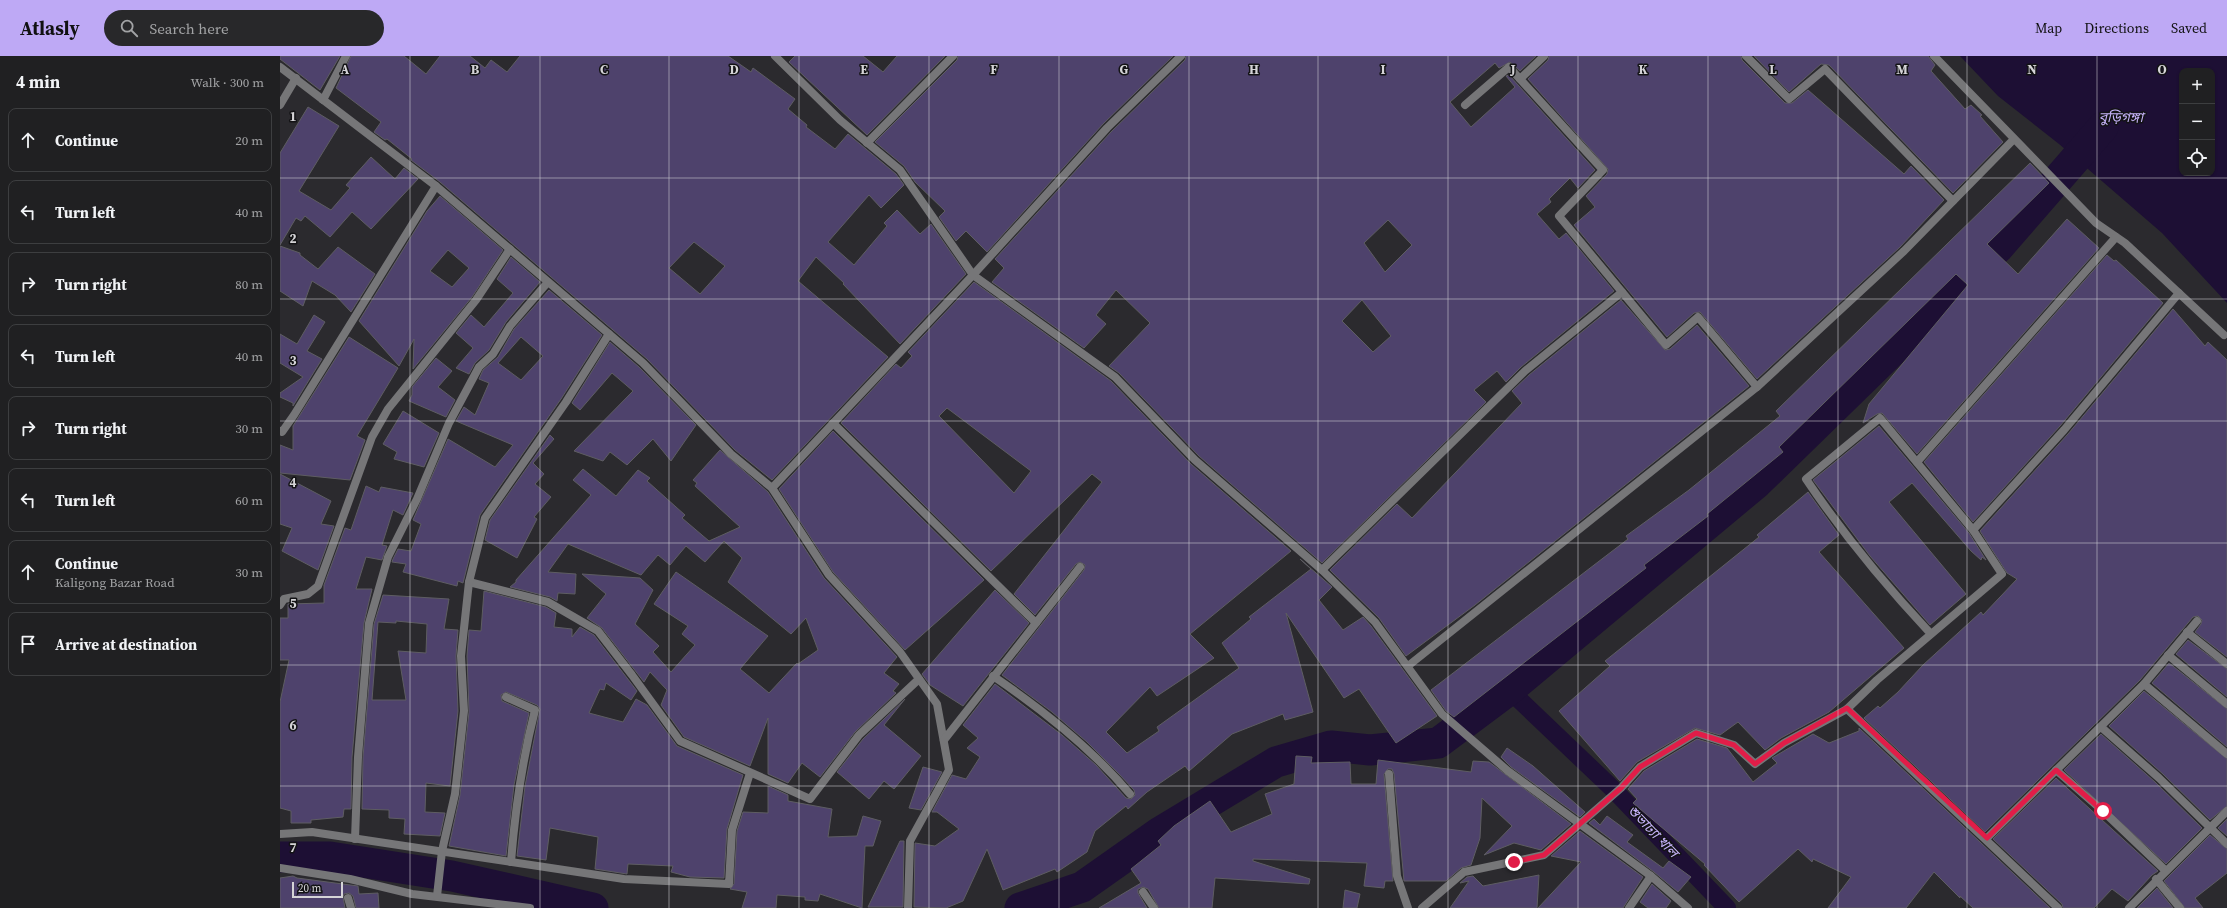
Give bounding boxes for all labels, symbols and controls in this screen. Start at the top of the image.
search box [104,10,384,46]
text: Atlasly [20,15,80,41]
icon: search [118,17,140,39]
text: Search here [150,18,229,39]
text: Map [2035,18,2062,38]
text: Directions [2084,18,2149,38]
text: Saved [2171,18,2207,38]
text: A [341,61,350,78]
text: B [471,61,480,78]
text: C [600,61,608,78]
text: D [729,61,739,78]
text: E [860,61,868,78]
text: F [990,61,998,78]
text: G [1120,61,1129,78]
text: H [1249,61,1259,78]
text: I [1380,61,1386,78]
text: J [1509,61,1516,78]
text: K [1638,61,1648,78]
text: L [1769,61,1777,78]
text: M [1896,61,1908,78]
text: N [2027,61,2037,78]
text: O [2157,61,2167,78]
map controls [2179,68,2215,176]
button: + [2179,68,2215,104]
text: 4 min [16,70,60,94]
text: Walk · 300 m [191,74,264,91]
button: − [2179,104,2215,140]
water label: বুড়িগঙ্গা [2099,107,2146,127]
text: 1 [289,108,297,125]
icon: ahead [17,129,39,151]
text: Continue [55,130,118,151]
text: 20 m [235,132,263,149]
button: locate [2179,140,2215,176]
icon: left [17,201,39,223]
text: Turn left [55,202,115,223]
text: 40 m [235,204,263,221]
text: 2 [289,230,297,247]
icon: right [17,273,39,295]
text: Turn right [55,274,127,295]
text: 80 m [235,276,263,293]
icon: left [17,345,39,367]
text: Turn left [55,346,115,367]
text: 40 m [235,348,263,365]
text: 3 [289,352,297,369]
icon: right [17,417,39,439]
text: Turn right [55,418,127,439]
text: 30 m [235,420,263,437]
text: 4 [289,474,297,491]
icon: left [17,489,39,511]
text: Turn left [55,490,115,511]
text: 60 m [235,492,263,509]
text: Continue [55,553,118,574]
icon: ahead [17,561,39,583]
text: 30 m [235,564,263,581]
text: Kaligong Bazar Road [55,574,175,591]
text: 5 [289,595,297,612]
icon: arrive [17,633,39,655]
text: Arrive at destination [55,634,197,655]
text: 6 [289,717,297,734]
water label: শুভাঢ্যা খাল [1623,800,1685,864]
route start [2094,802,2112,820]
text: 7 [289,839,297,856]
route end [1505,853,1523,871]
scale bar [292,880,343,899]
text: 20 m [298,881,321,896]

